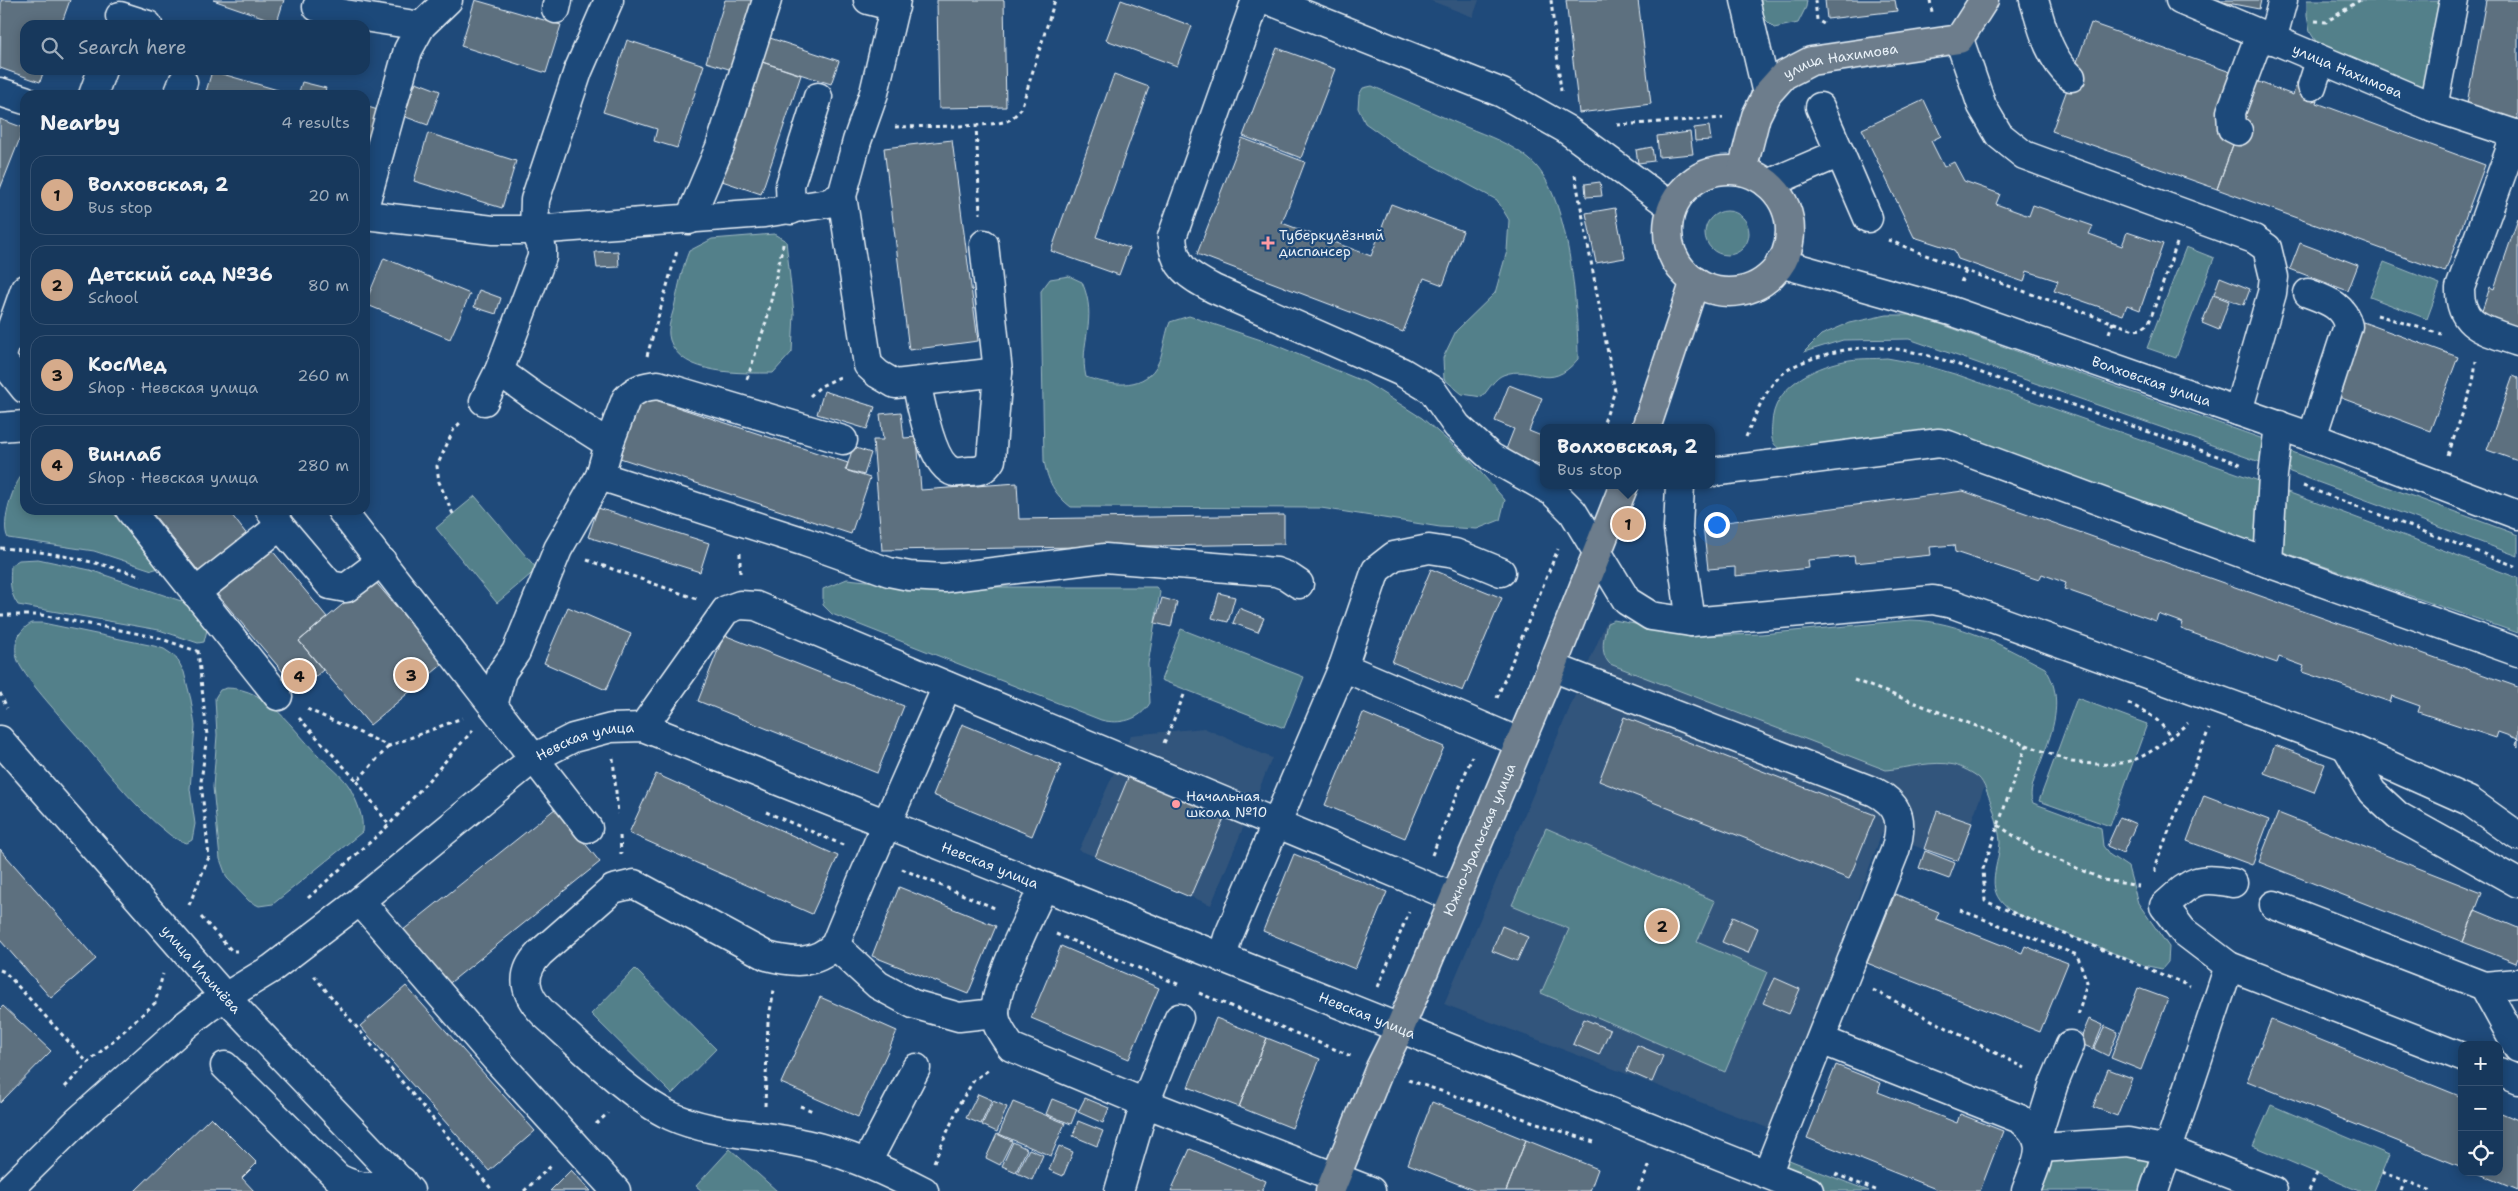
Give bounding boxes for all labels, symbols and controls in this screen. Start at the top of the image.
search box [20,20,370,75]
icon: search [38,34,66,62]
text: Search here [78,35,187,60]
street label: улица Нахимова [1780,39,1899,83]
street label: улица Нахимова [2290,40,2406,102]
text: Nearby [40,109,120,137]
text: 4 results [281,112,350,133]
text: Волховская, 2 [88,172,228,197]
text: 1 [53,185,61,206]
text: 20 m [308,185,349,206]
text: Bus stop [88,197,153,218]
place label: Туберкулёзный диспансер [1279,226,1384,260]
marker: Туберкулёзный диспансер [1261,236,1275,250]
text: Детский сад №36 [88,262,273,287]
text: 2 [51,275,63,296]
text: 80 m [308,275,349,296]
text: School [88,287,138,308]
text: КосМед [88,352,167,377]
street label: Волховская улица [2090,352,2214,410]
text: 3 [51,365,63,386]
text: 260 m [297,365,349,386]
text: Shop · Невская улица [88,377,258,398]
popup [1540,424,1715,489]
text: Волховская, 2 [1557,434,1698,459]
text: Винлаб [88,442,161,467]
text: 4 [51,455,63,476]
text: 280 m [297,455,349,476]
text: Bus stop [1557,459,1622,480]
text: Shop · Невская улица [88,467,258,488]
pin: 1 [1612,505,1644,543]
your location [1704,512,1730,538]
pin: 3 [395,656,427,694]
pin: 4 [283,657,315,695]
street label: Невская улица [533,718,635,765]
street label: Южно-Уральская улица [1439,760,1520,918]
place label: Начальная школа №10 [1186,787,1267,821]
marker: Начальная школа №10 [1170,798,1182,810]
street label: Невская улица [939,838,1041,893]
pin: 2 [1646,907,1678,945]
street label: улица Ильичёва [157,921,245,1017]
street label: Невская улица [1316,988,1419,1043]
map controls [2458,1041,2503,1176]
button: + [2458,1041,2503,1086]
button: − [2458,1086,2503,1131]
button: locate [2458,1131,2503,1176]

